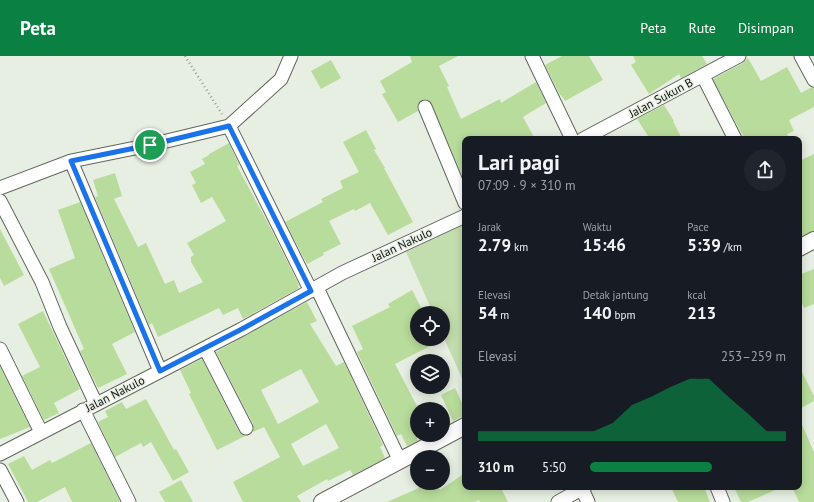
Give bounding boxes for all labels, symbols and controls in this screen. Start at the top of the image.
text: Peta [20,16,56,40]
text: Peta [640,19,666,37]
text: Rute [688,19,716,37]
text: Disimpan [738,19,794,37]
street label: Jalan Sukun B [625,74,695,121]
pin [133,128,167,162]
icon: arrive [139,134,161,156]
text: Lari pagi [478,148,560,176]
button: share [744,149,786,191]
text: 07:09 · 9 × 310 m [478,177,575,194]
text: Jarak [478,220,501,234]
text: Waktu [583,220,612,234]
text: Pace [687,220,709,234]
street label: Jalan Nakulo [368,224,434,265]
text: 2.79 [478,234,511,256]
text: 15:46 [583,234,626,256]
text: 5:39 [687,234,721,256]
text: km [511,240,528,254]
text: /km [721,240,742,254]
text: Elevasi [478,288,511,302]
text: Detak jantung [583,288,649,302]
text: kcal [687,288,706,302]
text: 54 [478,302,497,324]
text: 140 [583,302,612,324]
text: 213 [687,302,716,324]
map controls [410,306,450,490]
button: locate [410,306,450,346]
text: m [497,308,509,322]
text: bpm [612,308,635,322]
text: Elevasi [478,348,517,365]
text: 253–259 m [721,348,786,365]
button: layers [410,354,450,394]
street label: Jalan Nakulo [82,372,147,415]
button: + [410,402,450,442]
button: − [410,450,450,490]
text: 310 m [478,459,514,476]
text: 5:50 [542,459,566,476]

